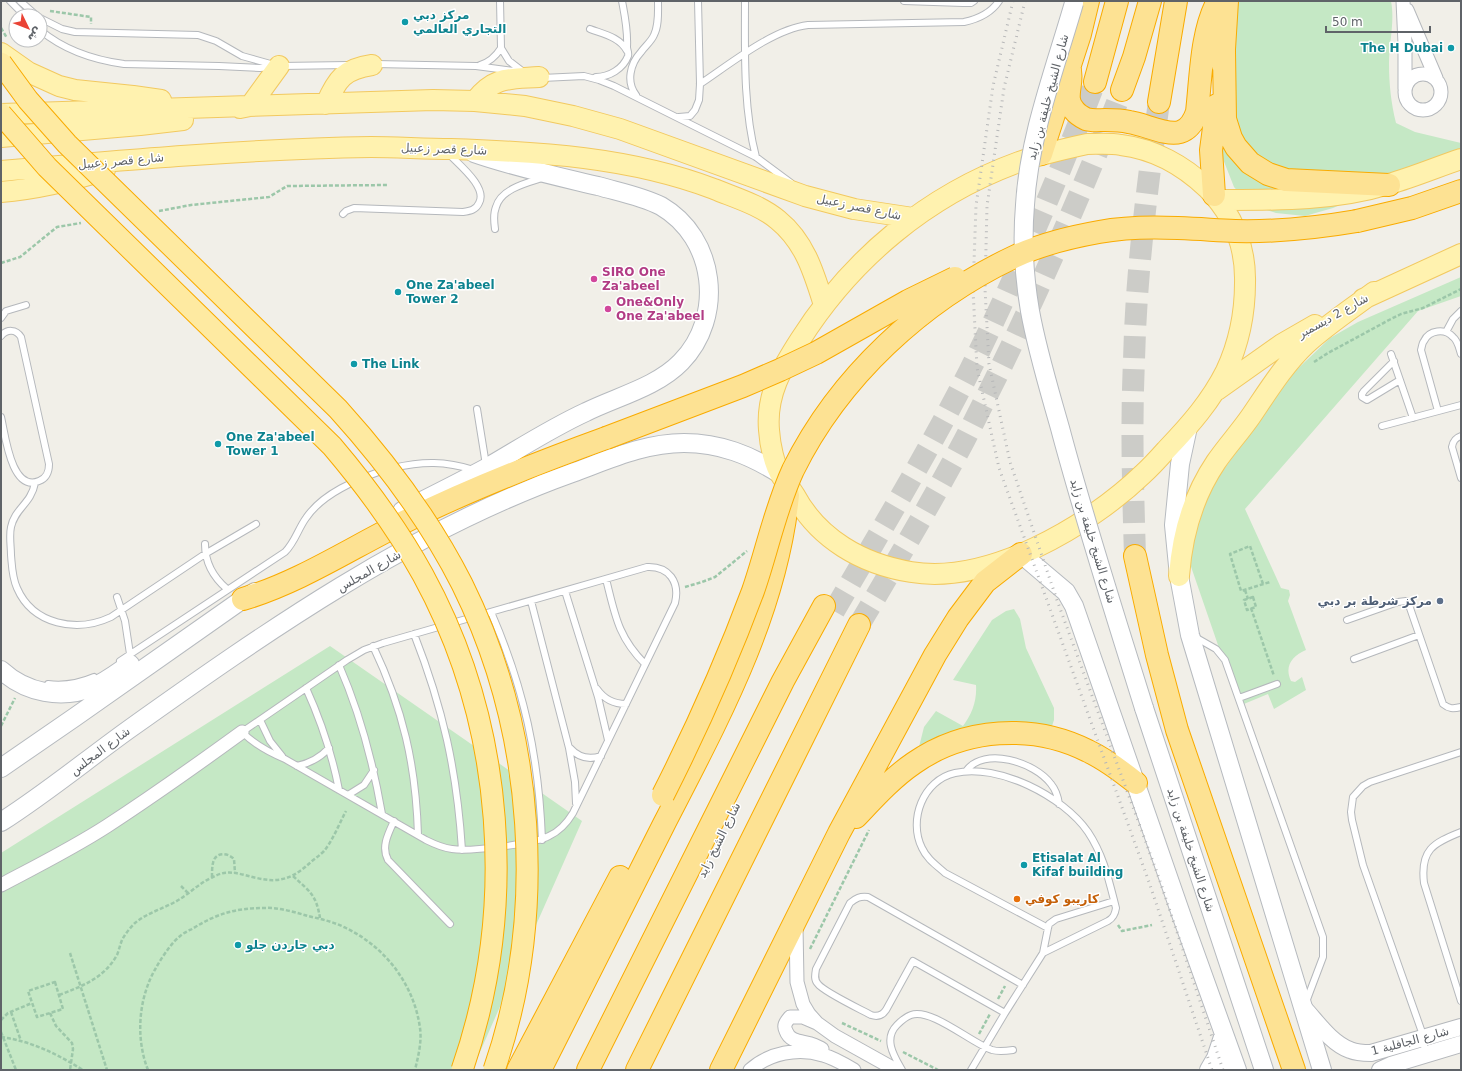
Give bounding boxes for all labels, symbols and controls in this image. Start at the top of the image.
north arrow [8,8,48,48]
place label: مركز دبي التجاري العالمي [413,8,506,36]
scale bar [1326,8,1430,34]
text: 50 m [1332,15,1363,29]
marker: مركز دبي التجاري العالمي [400,17,410,27]
text: ش [25,24,45,44]
street label: شارع الشيخ خليفة بن زايد [1024,33,1073,162]
place label: The H Dubai [1360,41,1443,55]
marker: The H Dubai [1446,43,1456,53]
street label: شارع قصر زعبيل [401,140,487,159]
street label: شارع قصر زعبيل [77,150,165,173]
street label: شارع قصر زعبيل [815,191,903,224]
place label: SIRO One Za'abeel [602,265,666,293]
marker: SIRO One Za'abeel [589,274,599,284]
place label: One Za'abeel Tower 2 [406,278,495,306]
marker: One Za'abeel Tower 2 [393,287,403,297]
street label: شارع 2 ديسمبر [1294,291,1371,343]
place label: One&Only One Za'abeel [616,295,705,323]
marker: One&Only One Za'abeel [603,304,613,314]
place label: The Link [362,357,420,371]
marker: The Link [349,359,359,369]
place label: One Za'abeel Tower 1 [226,430,315,458]
marker: One Za'abeel Tower 1 [213,439,223,449]
street label: شارع الشيخ خليفة بن زايد [1066,477,1119,605]
street label: شارع المجلس [335,547,404,596]
place label: مركز شرطة بر دبي [1318,594,1432,608]
marker: مركز شرطة بر دبي [1435,596,1445,606]
street label: شارع المجلس [67,724,133,779]
street label: شارع الشيخ خليفة بن زايد [1163,786,1218,914]
street label: شارع الشيخ زايد [695,800,744,880]
place label: Etisalat Al Kifaf building [1032,851,1123,879]
marker: Etisalat Al Kifaf building [1019,860,1029,870]
place label: كاريبو كوفي [1025,892,1099,907]
marker: كاريبو كوفي [1012,894,1022,904]
place label: دبي جاردن جلو [245,938,335,953]
marker: دبي جاردن جلو [233,940,243,950]
street label: شارع الجافلية 1 [1370,1024,1451,1059]

